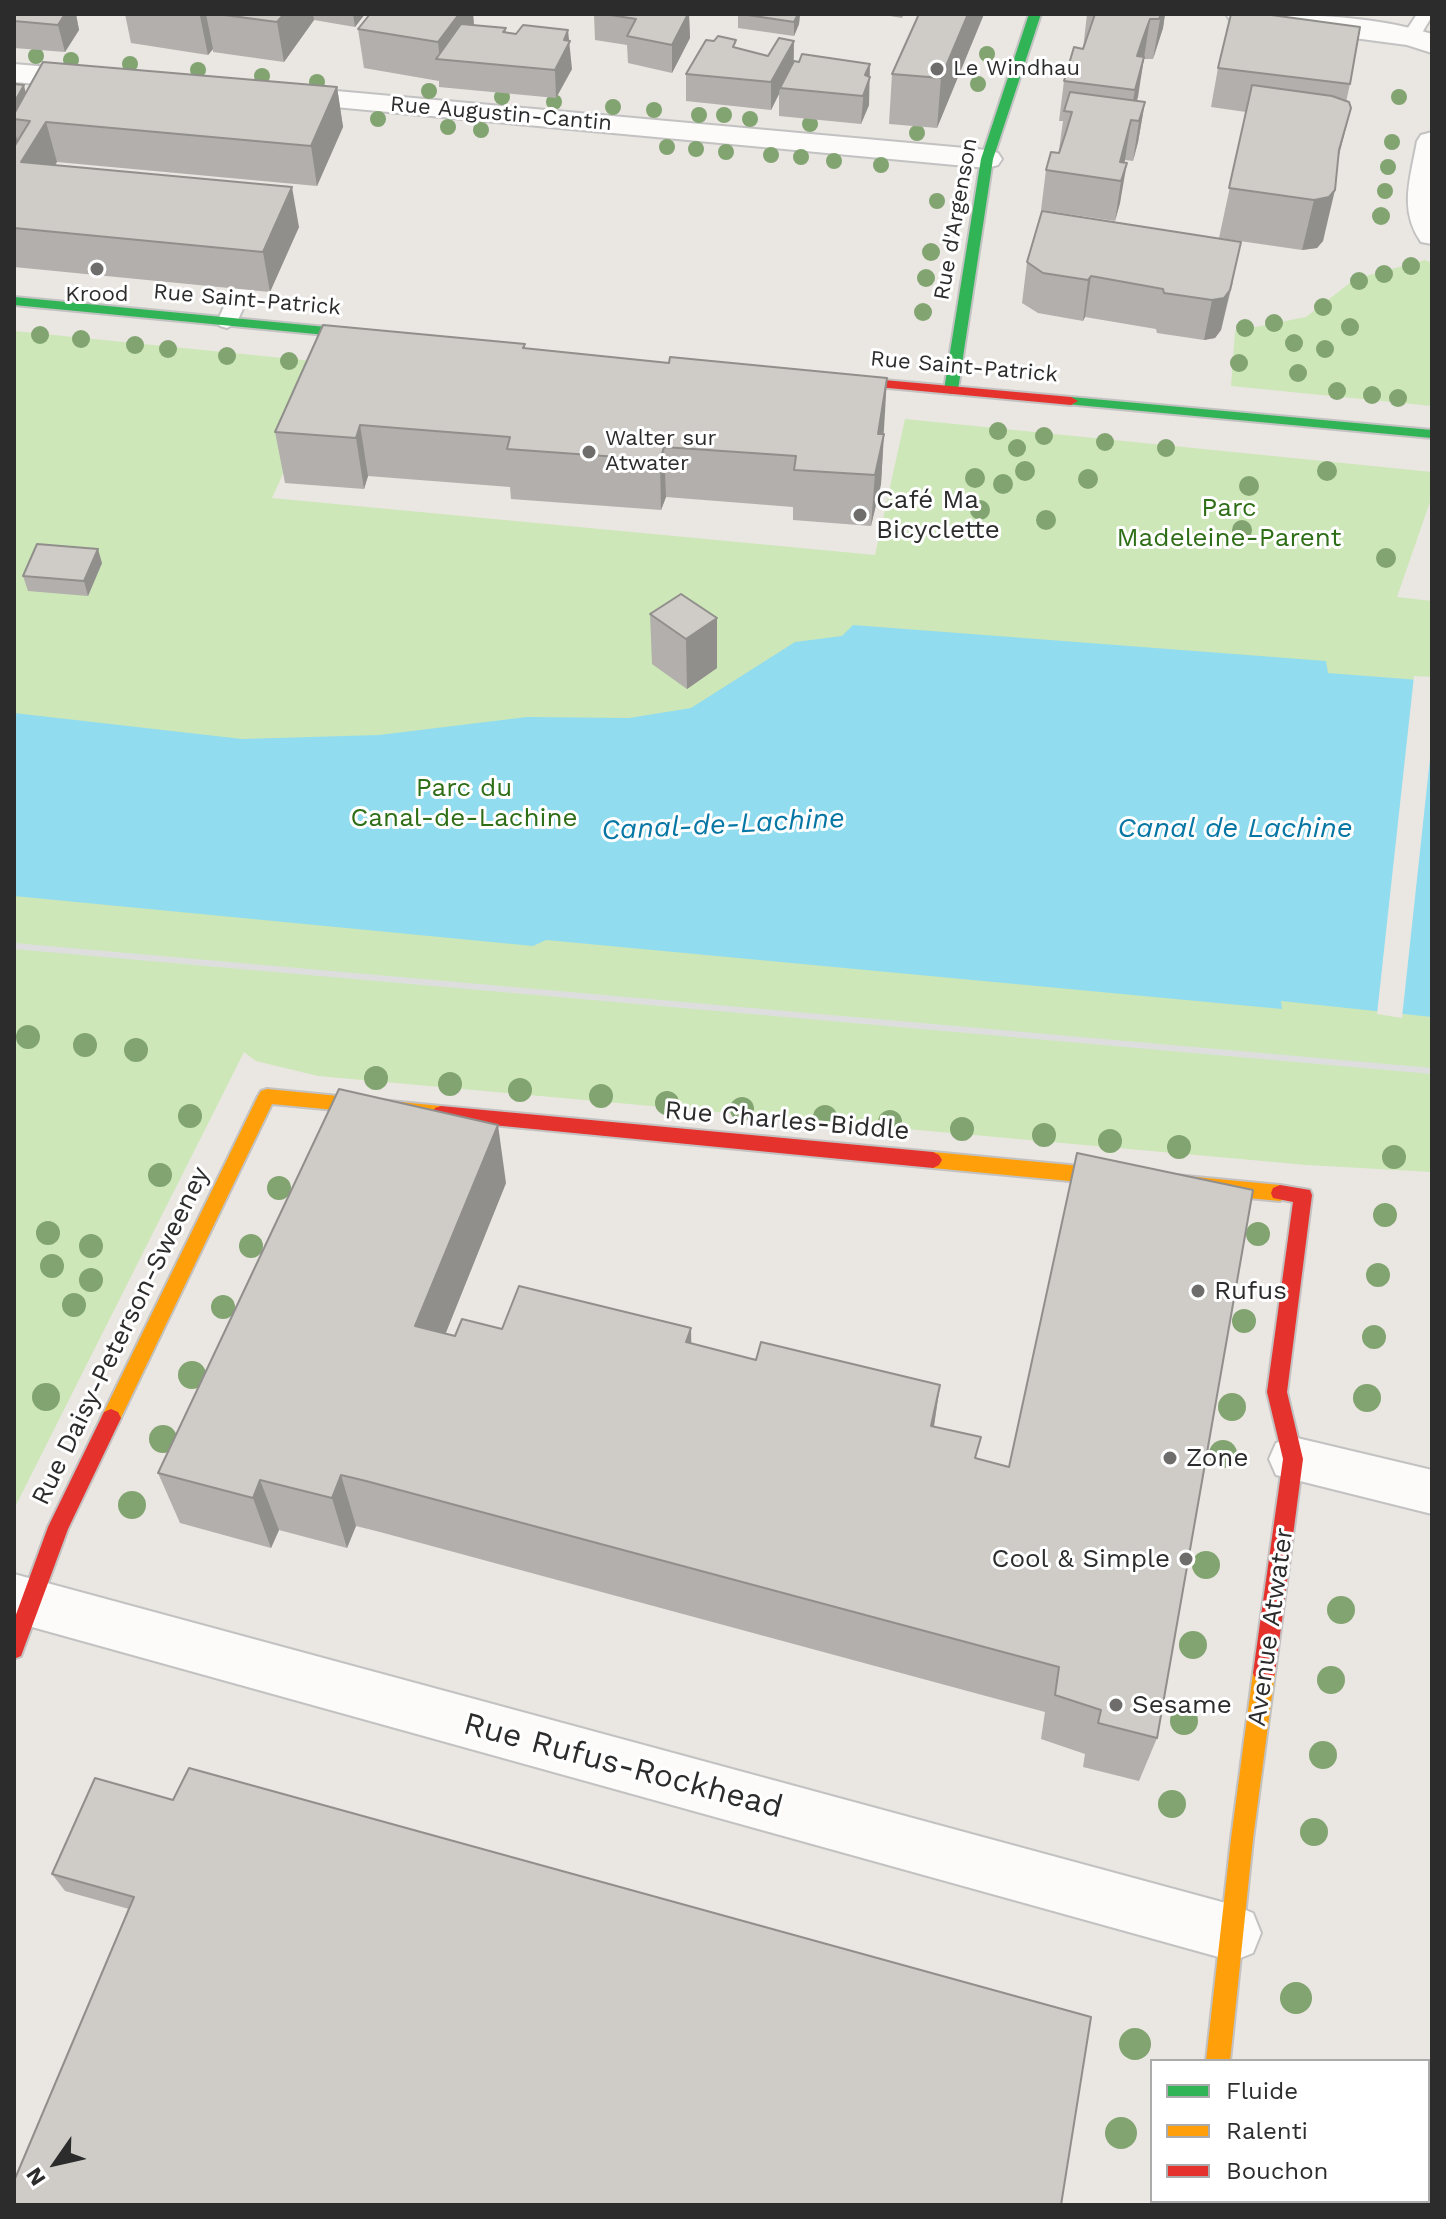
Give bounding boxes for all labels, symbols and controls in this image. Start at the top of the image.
place label: Le Windhau [953,56,1080,82]
marker: Le Windhau [928,60,946,78]
street label: Rue Augustin-Cantin [389,91,613,137]
street label: Rue d'Argenson [929,136,983,302]
marker: Krood [88,260,106,278]
street label: Rue Saint-Patrick [152,279,342,321]
place label: Krood [65,282,129,308]
street label: Rue Saint-Patrick [869,346,1059,388]
place label: Walter sur Atwater [605,426,717,478]
marker: Walter sur Atwater [580,443,598,461]
place label: Café Ma Bicyclette [876,484,1000,546]
park label: Parc Madeleine-Parent [1117,492,1341,554]
marker: Café Ma Bicyclette [851,506,869,524]
park label: Parc du Canal-de-Lachine [351,772,577,834]
water label: Canal-de-Lachine [600,802,846,848]
water label: Canal de Lachine [1117,812,1353,846]
street label: Rue Charles-Biddle [663,1095,911,1147]
street label: Rue Daisy-Peterson-Sweeney [25,1162,217,1510]
place label: Rufus [1214,1275,1287,1307]
marker: Rufus [1189,1282,1207,1300]
place label: Zone [1186,1442,1248,1474]
marker: Zone [1161,1449,1179,1467]
street label: Avenue Atwater [1242,1526,1300,1728]
place label: Cool & Simple [992,1543,1170,1575]
marker: Cool & Simple [1177,1550,1195,1568]
place label: Sesame [1132,1689,1232,1721]
marker: Sesame [1107,1696,1125,1714]
street label: Rue Rufus-Rockhead [459,1705,787,1827]
legend [1150,2059,1430,2203]
text: Fluide [1226,2077,1298,2105]
text: Ralenti [1226,2117,1308,2145]
north arrow [16,2123,96,2203]
text: Bouchon [1226,2157,1328,2185]
text: N [21,2163,51,2190]

